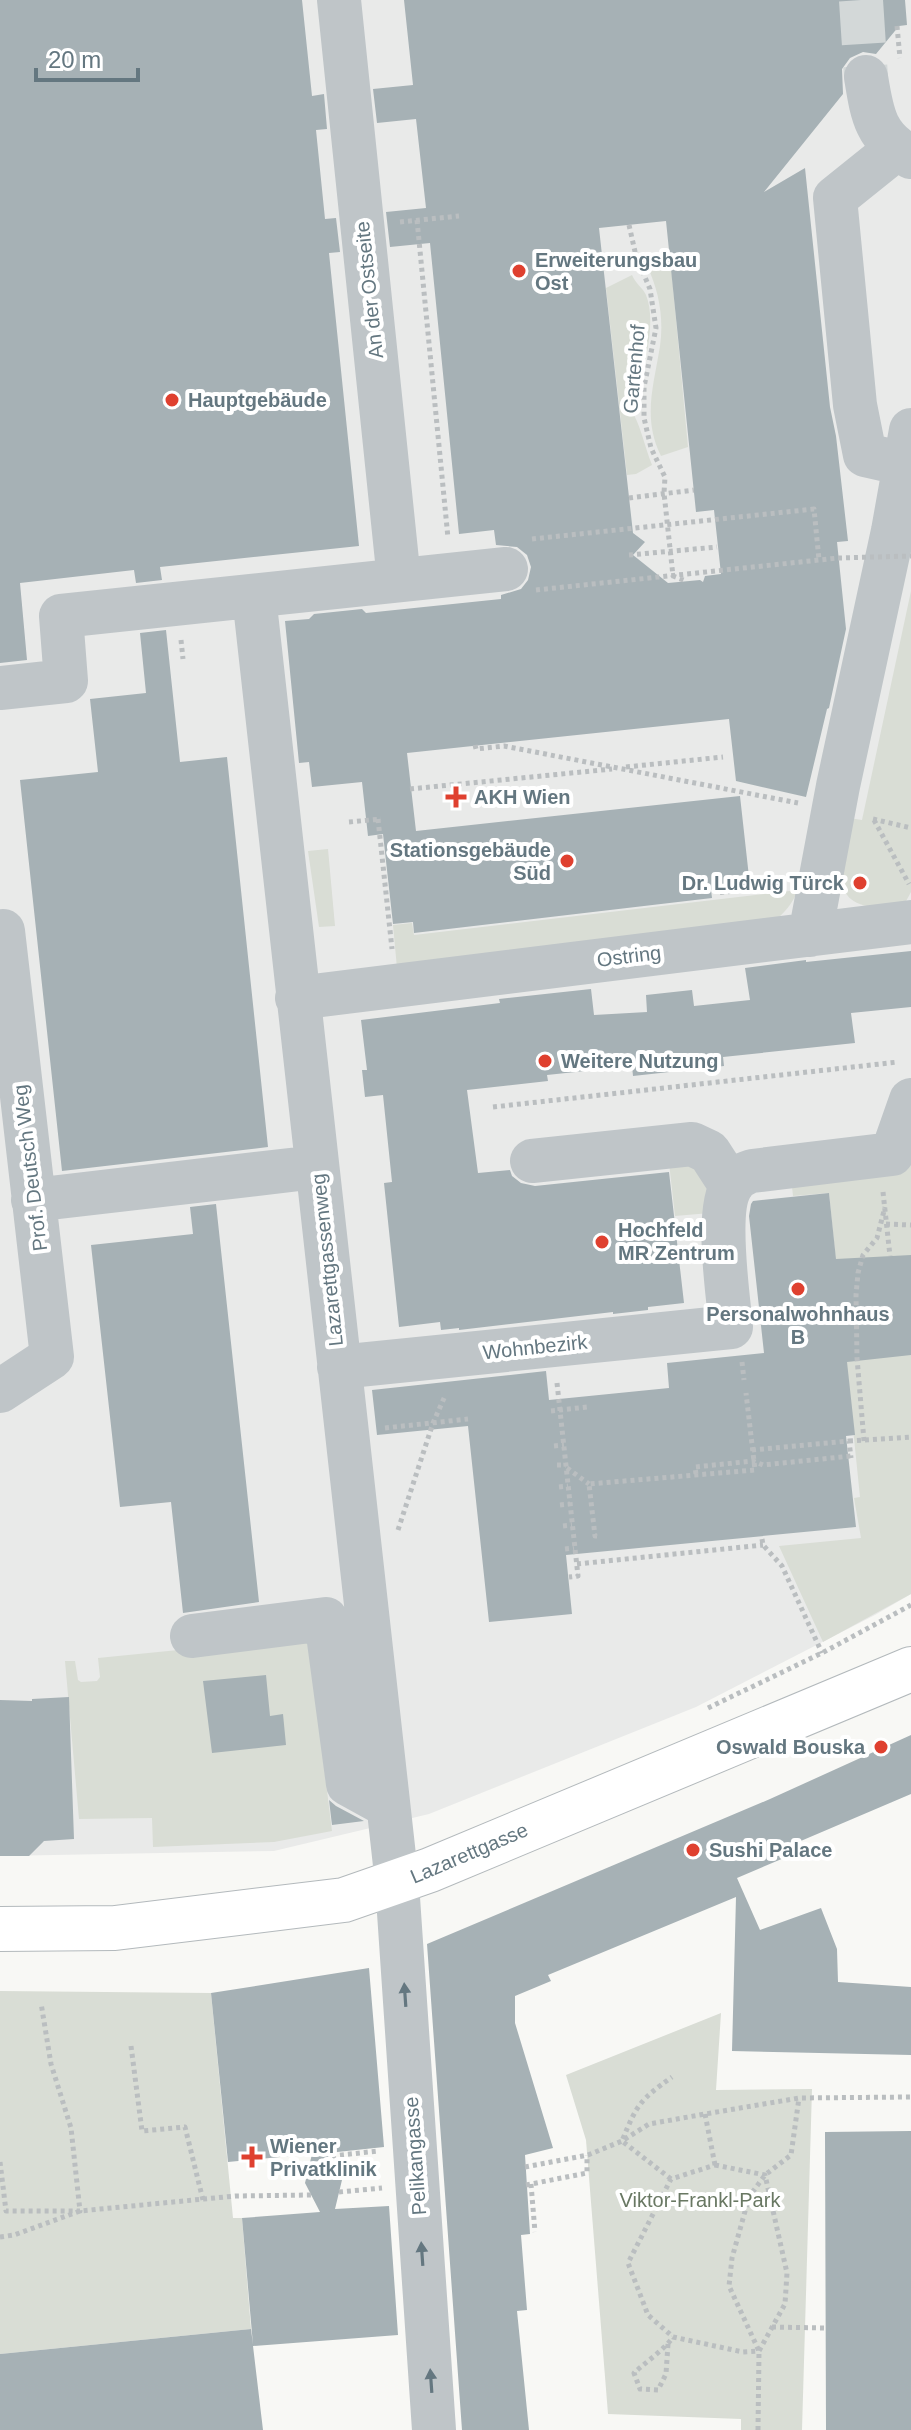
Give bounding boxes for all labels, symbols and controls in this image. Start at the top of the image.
scale bar [36,32,138,82]
text: 20 m [48,46,101,73]
street label: An der Ostseite [351,220,387,360]
place label: Erweiterungsbau Ost [535,249,697,294]
marker: Erweiterungsbau Ost [510,262,528,280]
street label: Gartenhof [619,323,649,414]
place label: Hauptgebäude [188,389,327,411]
marker: Hauptgebäude [163,391,181,409]
marker: AKH Wien [445,786,467,808]
place label: AKH Wien [474,786,570,808]
place label: Stationsgebäude Süd [390,839,551,884]
marker: Stationsgebäude Süd [558,852,576,870]
place label: Dr. Ludwig Türck [682,872,845,894]
marker: Dr. Ludwig Türck [851,874,869,892]
street label: Ostring [596,941,662,971]
place label: Weitere Nutzung [561,1050,718,1072]
marker: Weitere Nutzung [536,1052,554,1070]
street label: Prof. Deutsch Weg [9,1084,51,1252]
street label: Lazarettgassenweg [307,1173,347,1347]
place label: Hochfeld MR Zentrum [618,1219,735,1264]
marker: Hochfeld MR Zentrum [593,1233,611,1251]
marker: Personalwohnhaus B [789,1280,807,1298]
place label: Personalwohnhaus B [706,1303,890,1348]
street label: Wohnbezirk [482,1330,589,1363]
place label: Oswald Bouska [716,1736,866,1758]
marker: Oswald Bouska [872,1738,890,1756]
street label: Lazarettgasse [407,1818,531,1888]
place label: Sushi Palace [709,1839,832,1861]
marker: Sushi Palace [684,1841,702,1859]
one-way arrow [398,1982,411,2007]
street label: Pelikangasse [400,2096,430,2216]
place label: Wiener Privatklinik [270,2135,378,2180]
marker: Wiener Privatklinik [241,2146,263,2168]
park label: Viktor-Frankl-Park [620,2189,781,2211]
one-way arrow [415,2241,428,2266]
one-way arrow [424,2368,437,2393]

